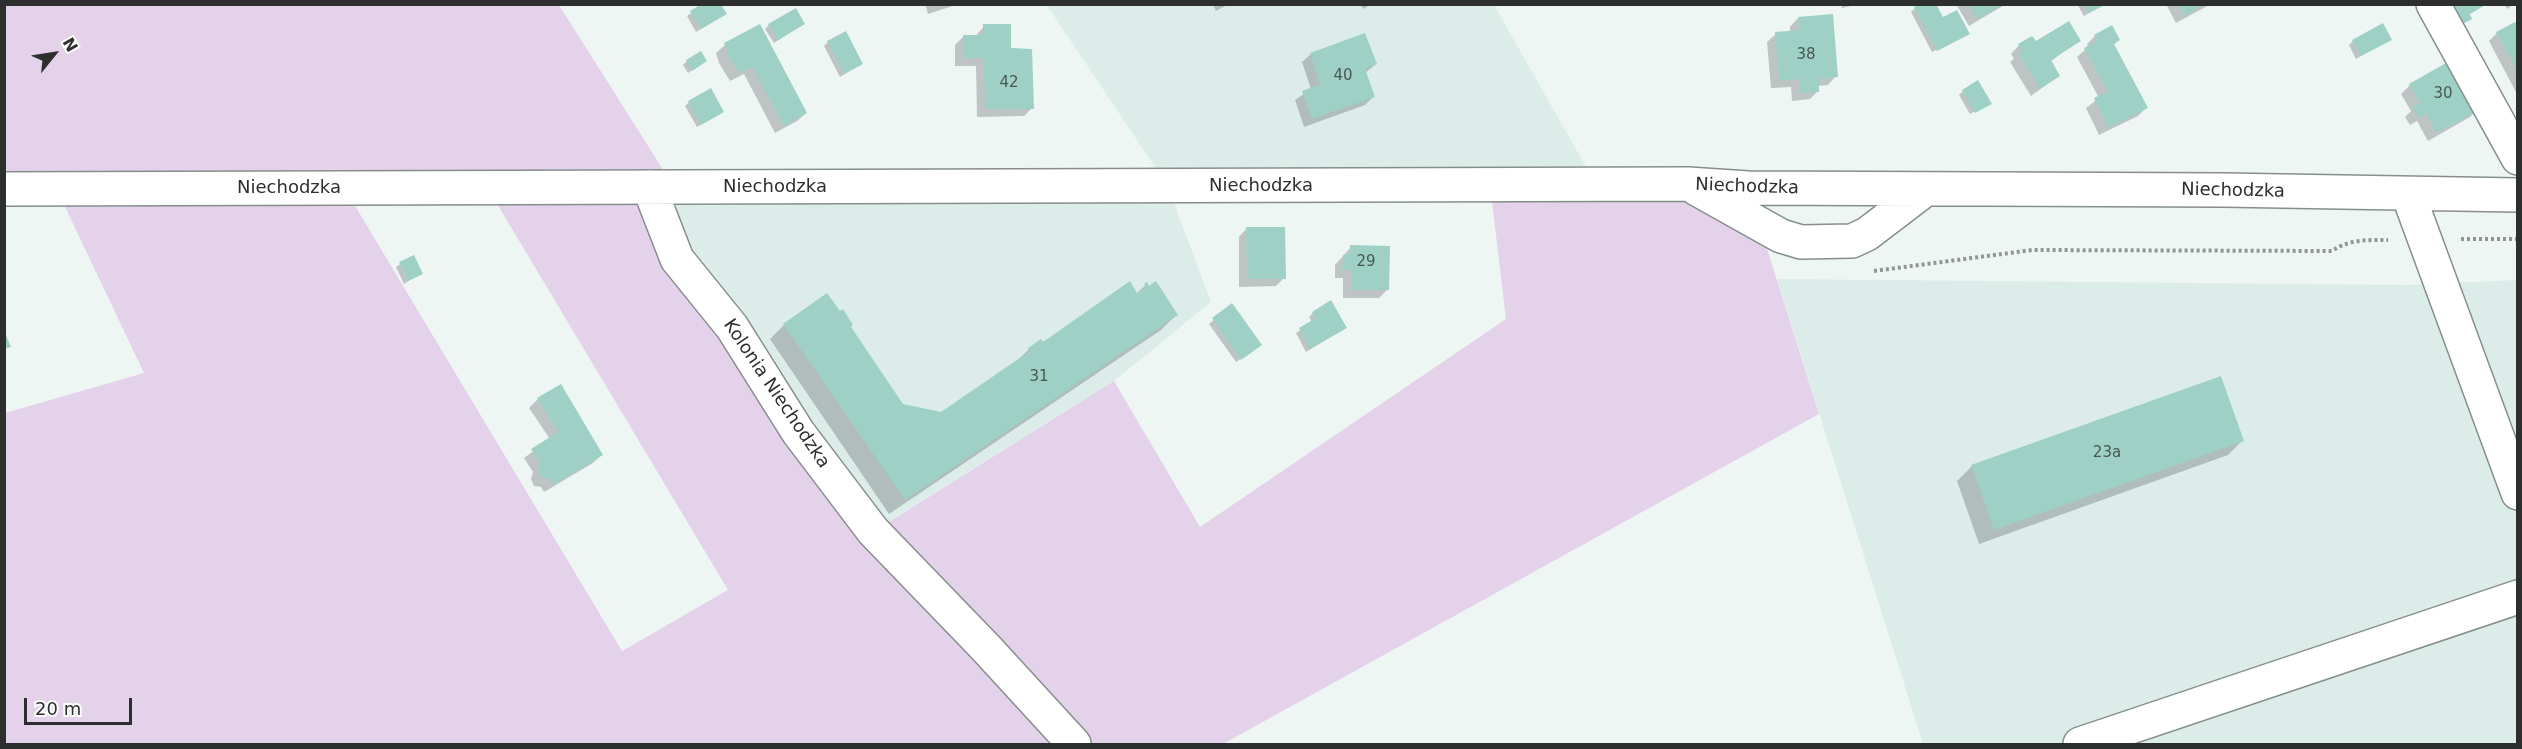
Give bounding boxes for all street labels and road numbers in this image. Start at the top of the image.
street label: Niechodzka [1695,174,1799,200]
street label: Niechodzka [1209,175,1313,197]
street label: Niechodzka [723,176,827,198]
street label: Niechodzka [237,177,341,199]
street label: Niechodzka [2181,179,2285,203]
street label: Kolonia Niechodzka [718,315,834,473]

